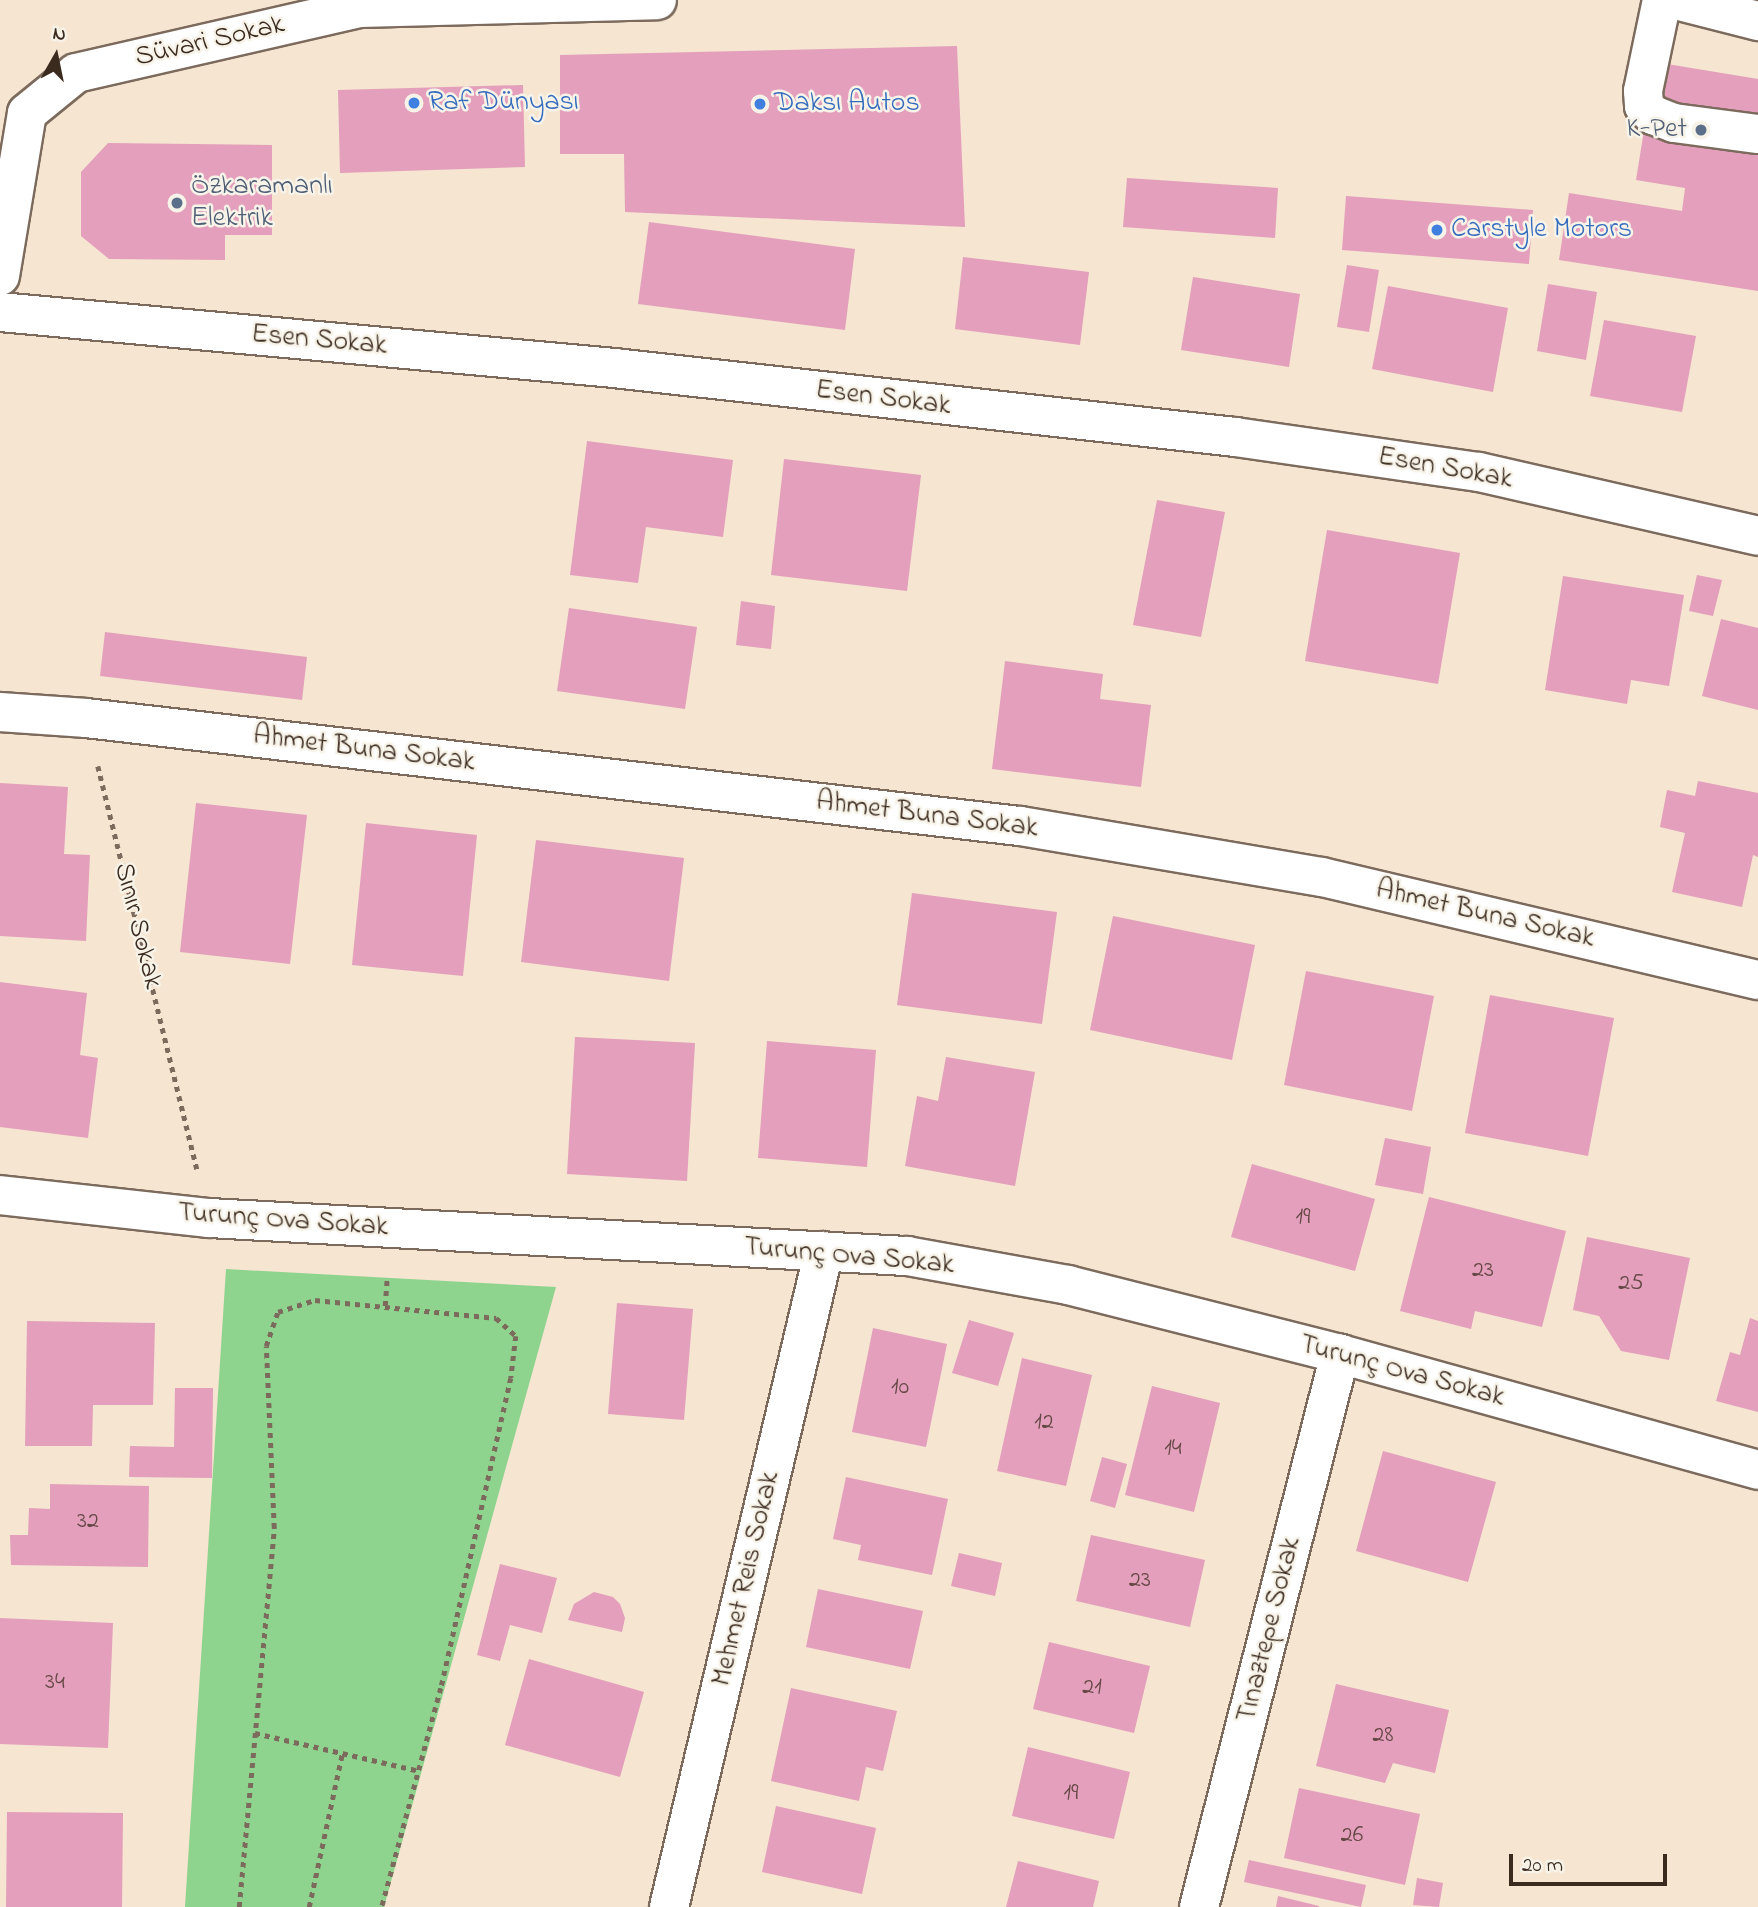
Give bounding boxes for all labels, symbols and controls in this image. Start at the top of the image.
street label: Süvari Sokak [132,9,288,75]
text: N [51,20,68,49]
north arrow [21,21,91,91]
place label: Raf Dünyası [428,86,579,120]
place label: Daksı Autos [774,87,920,121]
marker: Raf Dünyası [406,95,422,111]
marker: Daksı Autos [752,96,768,112]
place label: K-Pet [1626,113,1687,147]
marker: K-Pet [1693,122,1709,138]
place label: Özkaramanlı Elektrik [191,170,333,236]
marker: Özkaramanlı Elektrik [169,195,185,211]
place label: Carstyle Motors [1451,213,1632,247]
marker: Carstyle Motors [1429,222,1445,238]
street label: Esen Sokak [250,318,388,364]
street label: Esen Sokak [814,374,952,424]
street label: Esen Sokak [1375,441,1515,497]
street label: Ahmet Buna Sokak [251,720,477,780]
street label: Ahmet Buna Sokak [814,786,1040,846]
street label: Sınır Sokak [105,859,169,993]
street label: Ahmet Buna Sokak [1372,874,1598,956]
street label: Turunç Ova Sokak [177,1197,389,1245]
house number: 19 [1296,1204,1310,1232]
street label: Turunç Ova Sokak [743,1231,955,1283]
house number: 23 [1472,1257,1494,1285]
house number: 25 [1618,1270,1644,1298]
street label: Turunç Ova Sokak [1296,1328,1508,1416]
house number: 10 [891,1374,909,1402]
house number: 12 [1034,1409,1054,1437]
house number: 14 [1164,1435,1182,1463]
street label: Mehmet Reis Sokak [706,1468,788,1690]
house number: 32 [77,1508,99,1536]
street label: Tınaztepe Sokak [1231,1534,1309,1726]
house number: 23 [1129,1567,1151,1595]
house number: 34 [45,1669,65,1697]
house number: 21 [1082,1674,1102,1702]
house number: 28 [1373,1722,1393,1750]
house number: 19 [1064,1780,1078,1808]
house number: 26 [1341,1822,1363,1850]
scale bar [1513,1840,1670,1884]
text: 20 m [1522,1851,1563,1881]

